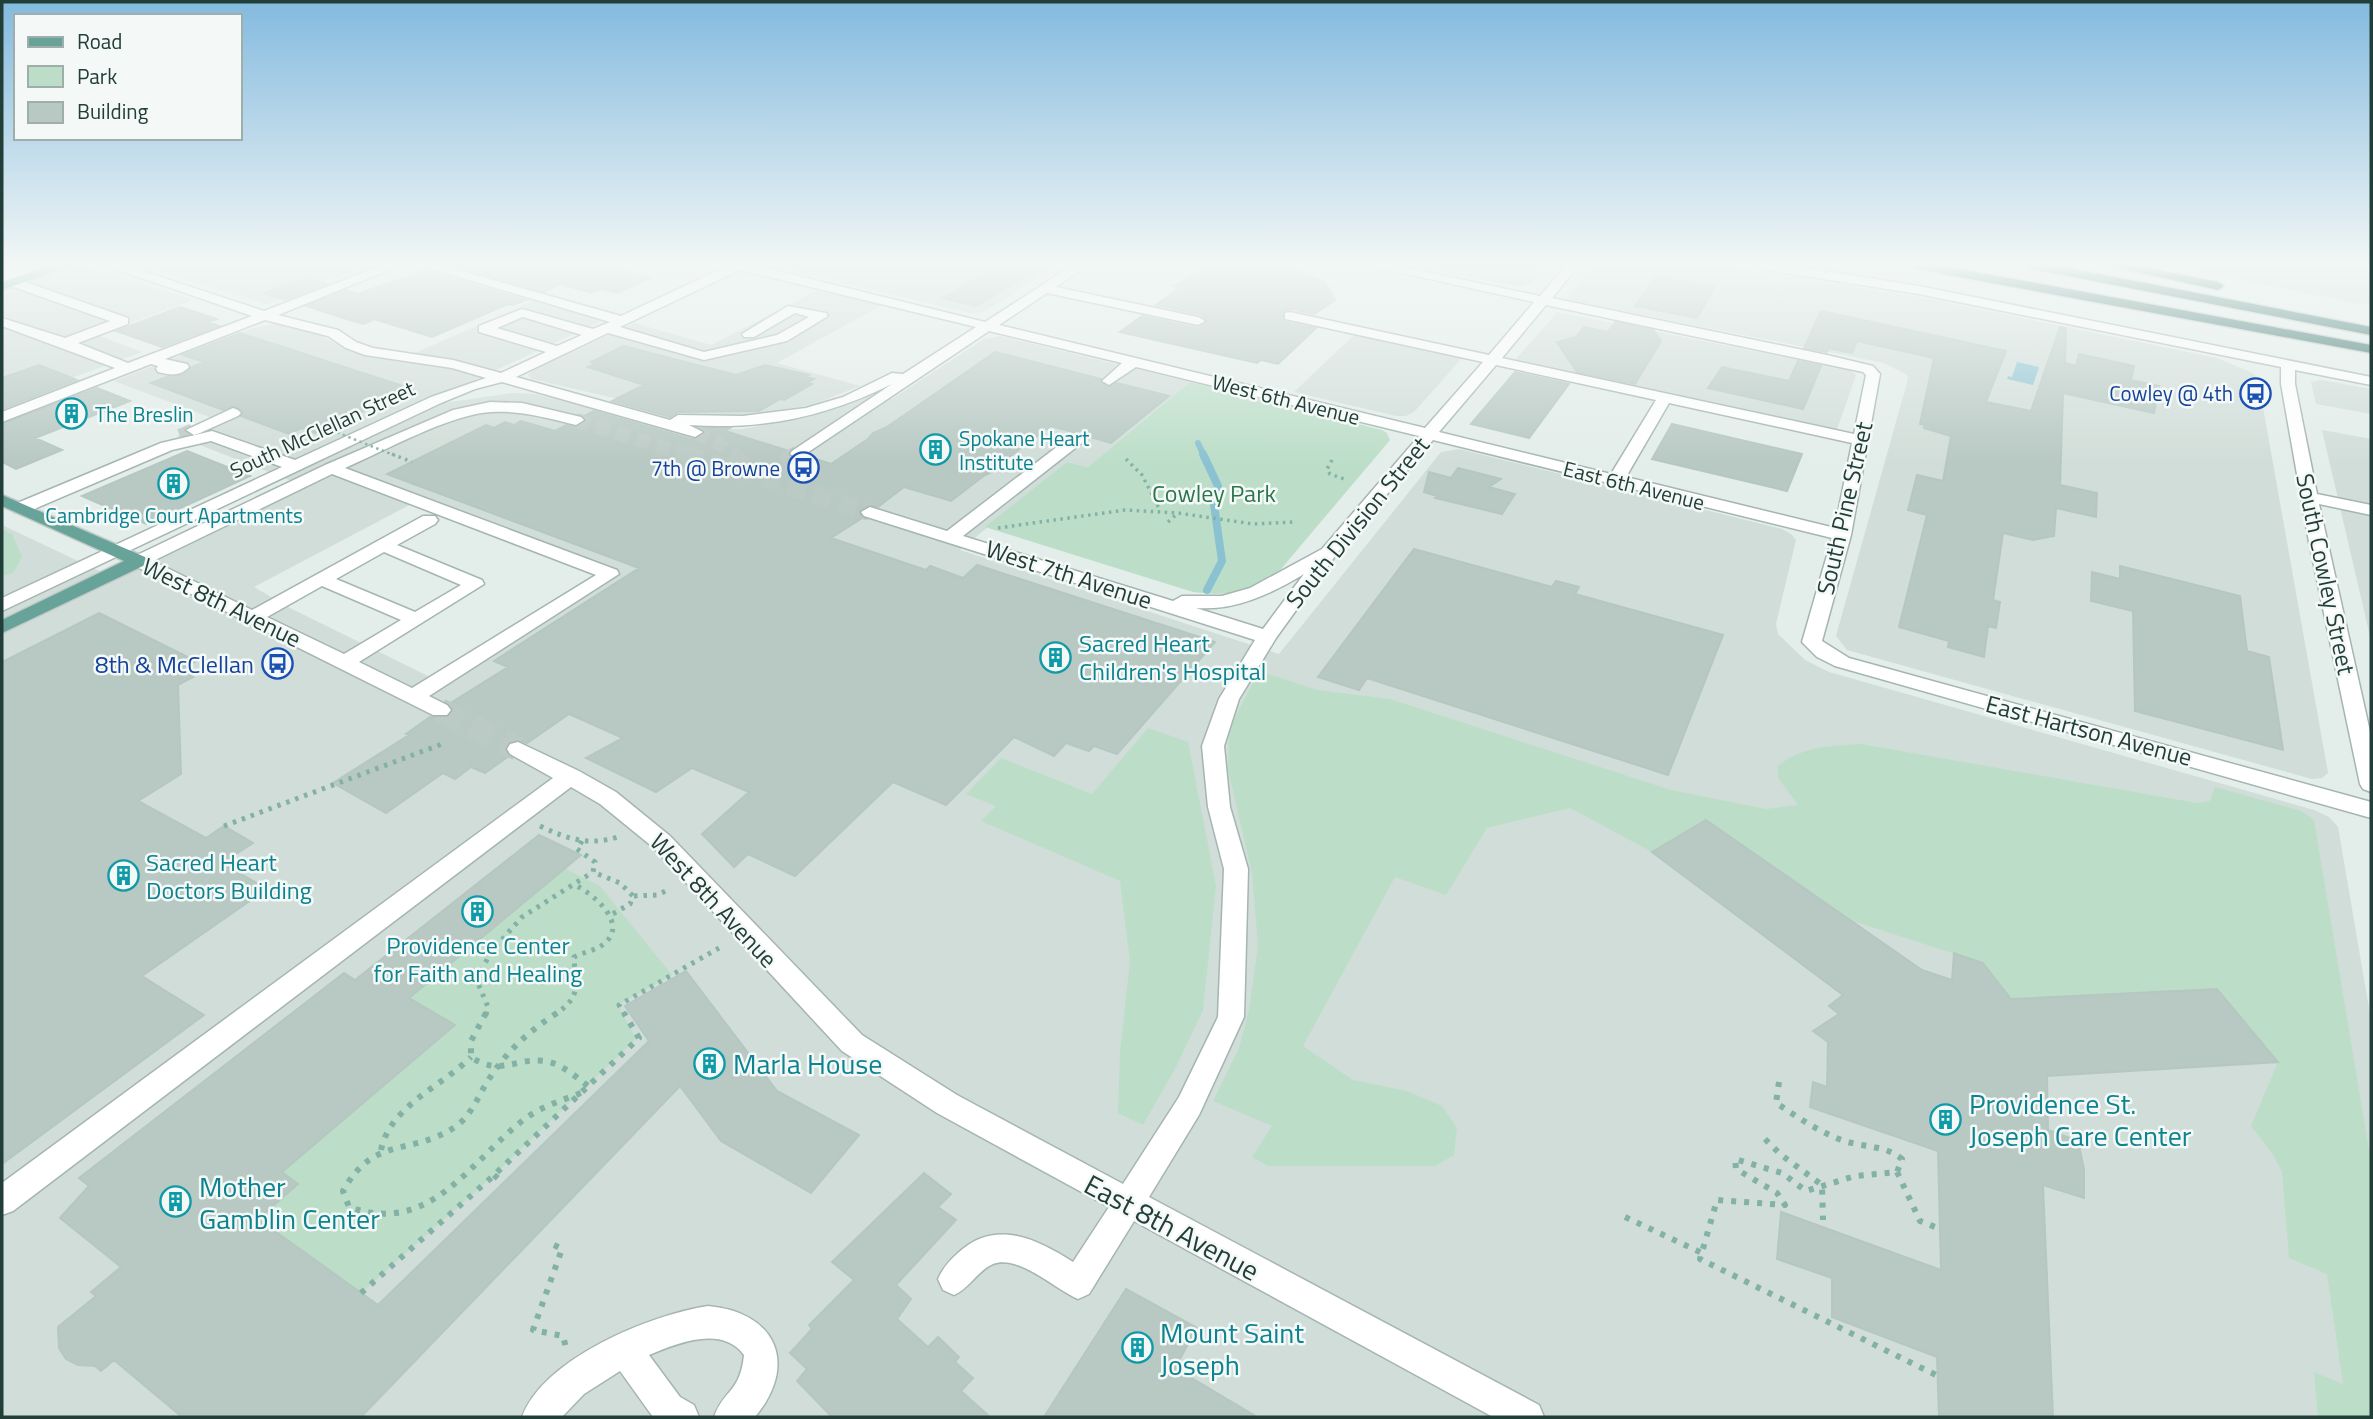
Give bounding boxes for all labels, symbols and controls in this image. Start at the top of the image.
legend [14,14,242,140]
text: Road [77,25,122,57]
text: Park [77,60,117,92]
text: Building [77,95,149,127]
street label: West 6th Avenue [1209,365,1363,433]
street label: South McClellan Street [224,372,420,486]
bus stop icon: Cowley @ 4th [2239,376,2273,410]
place label: Cowley @ 4th [2109,377,2233,409]
building icon: The Breslin [55,397,89,431]
place label: The Breslin [95,398,194,430]
street label: South Pine Street [1807,417,1882,598]
place label: Spokane Heart Institute [959,422,1090,478]
street label: South Division Street [1276,428,1438,616]
building icon: Spokane Heart Institute [919,433,953,467]
bus stop icon: 7th @ Browne [786,451,820,485]
place label: 7th @ Browne [651,452,780,484]
street label: East 6th Avenue [1560,452,1708,518]
building icon: Cambridge Court Apartments [157,466,191,500]
street label: South Cowley Street [2287,470,2365,678]
park label: Cowley Park [1152,475,1276,511]
place label: Cambridge Court Apartments [45,499,303,531]
street label: West 7th Avenue [981,530,1157,618]
street label: West 8th Avenue [136,548,308,656]
place label: Sacred Heart Children's Hospital [1079,625,1266,689]
building icon: Sacred Heart Children's Hospital [1039,640,1073,674]
place label: 8th & McClellan [95,646,254,682]
bus stop icon: 8th & McClellan [260,647,294,681]
street label: East Hartson Avenue [1982,685,2196,775]
street label: West 8th Avenue [642,825,786,975]
place label: Sacred Heart Doctors Building [146,844,312,908]
building icon: Sacred Heart Doctors Building [106,859,140,893]
building icon: Providence Center for Faith and Healing [461,894,495,928]
place label: Providence Center for Faith and Healing [374,927,582,991]
place label: Marla House [733,1042,882,1085]
building icon: Marla House [693,1046,727,1080]
place label: Providence St. Joseph Care Center [1969,1082,2192,1157]
building icon: Providence St. Joseph Care Center [1929,1102,1963,1136]
street label: East 8th Avenue [1077,1163,1267,1291]
place label: Mother Gamblin Center [199,1165,380,1240]
building icon: Mother Gamblin Center [159,1185,193,1219]
place label: Mount Saint Joseph [1160,1311,1304,1386]
building icon: Mount Saint Joseph [1120,1331,1154,1365]

